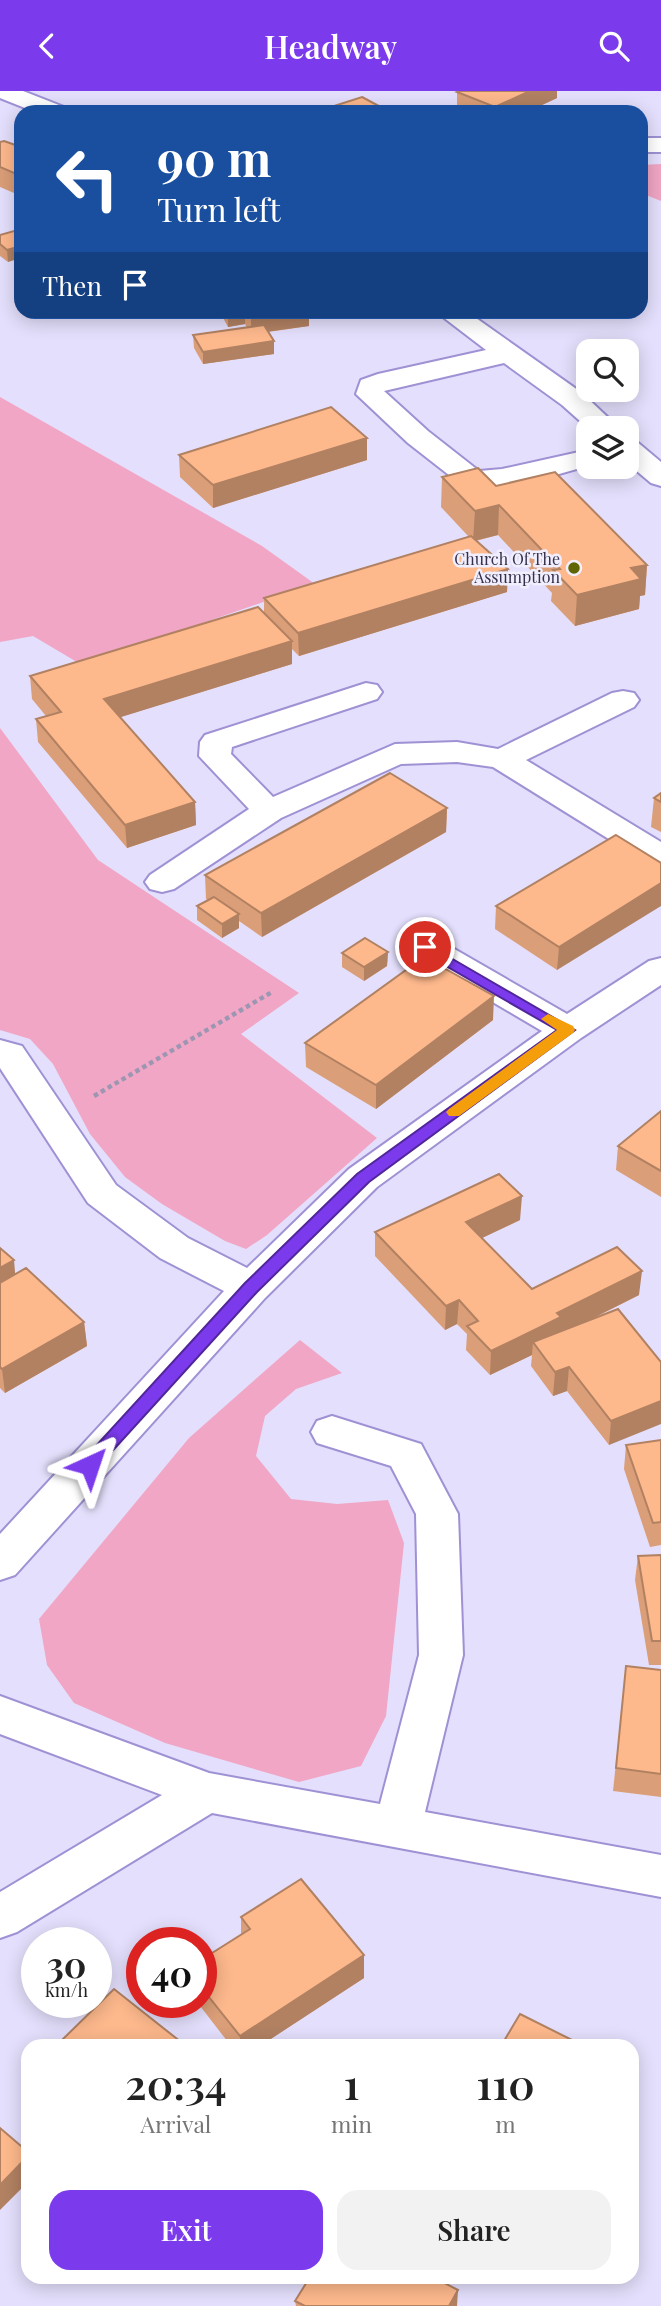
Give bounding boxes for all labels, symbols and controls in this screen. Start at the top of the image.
text: Headway [264,24,397,67]
icon: back [28,27,66,65]
icon: search [595,27,633,65]
text: 90 m [157,124,271,189]
icon: left [42,133,133,224]
text: Turn left [157,187,281,230]
icon: arrive [116,266,154,304]
text: Then [42,268,102,303]
map controls [576,339,639,479]
button: search [576,339,639,402]
button: layers [576,416,639,479]
place label: Church Of The Assumption [454,548,560,587]
marker: Church Of The Assumption [566,560,582,576]
pin [395,917,455,977]
icon: arrive [406,928,444,966]
position arrow [53,1428,127,1502]
speed limit sign: 40 [126,1927,217,2018]
text: 30 [47,1940,86,1987]
text: km/h [45,1978,88,2002]
text: 20:34 [125,2055,227,2111]
text: 1 [344,2055,359,2111]
text: 110 [476,2055,535,2111]
text: Arrival [141,2108,211,2139]
text: min [331,2108,372,2139]
text: m [495,2108,516,2139]
button: Exit [49,2190,323,2270]
button: Share [337,2190,611,2270]

